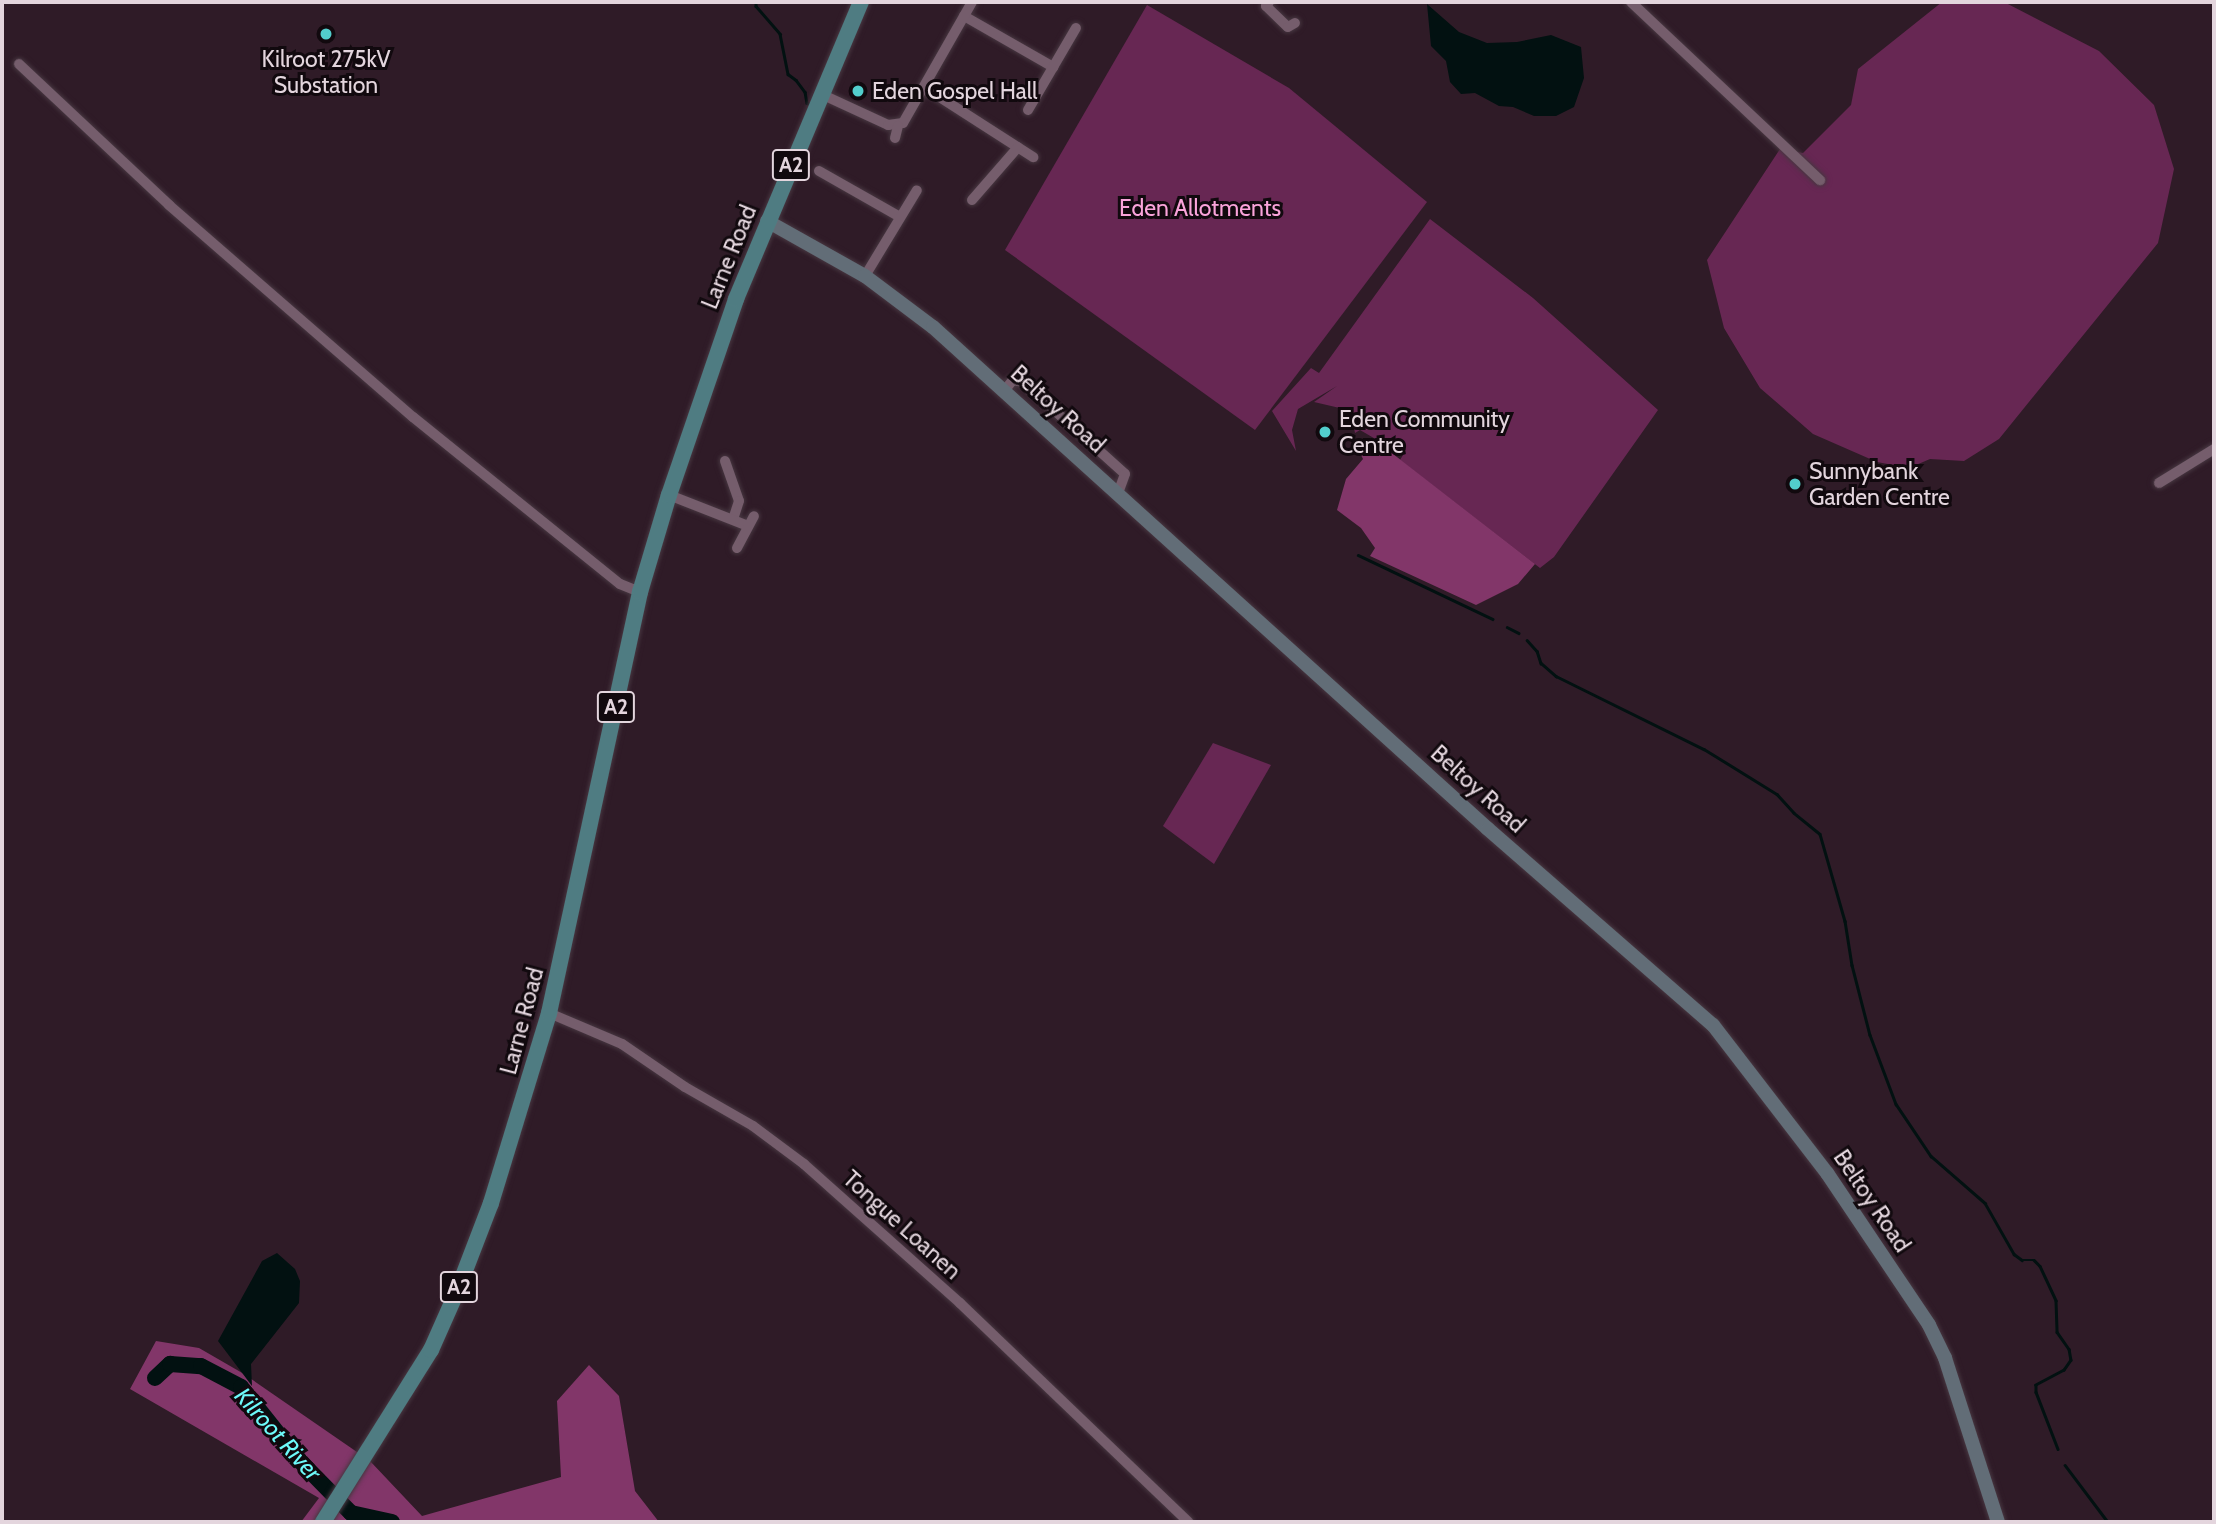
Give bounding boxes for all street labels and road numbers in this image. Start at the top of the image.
road number: A2 [772,148,810,182]
street label: Larne Road [696,201,762,313]
street label: Beltoy Road [1005,359,1111,459]
road number: A2 [597,690,635,724]
street label: Beltoy Road [1425,739,1531,839]
street label: Larne Road [494,965,550,1077]
street label: Beltoy Road [1828,1145,1916,1257]
street label: Tongue Loanen [837,1165,967,1285]
road number: A2 [440,1270,478,1304]

